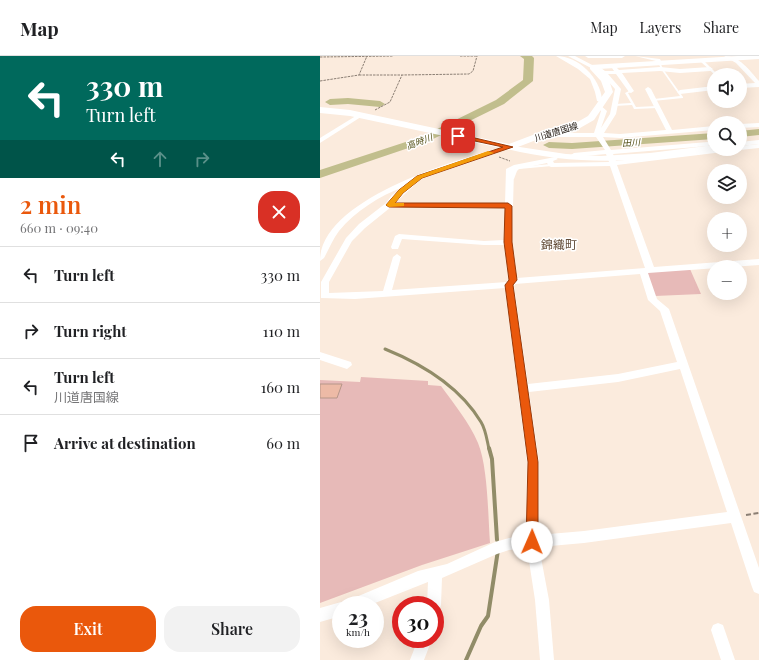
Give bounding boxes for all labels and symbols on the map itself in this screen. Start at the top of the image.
street label: 川道唐国線 [533,118,580,143]
pin [441,119,475,153]
water label: 高時川 [404,130,435,151]
water label: 田川 [622,135,641,149]
district label: 錦織町 [541,236,577,252]
position arrow [511,521,553,563]
speed limit sign: 30 [392,596,444,648]

